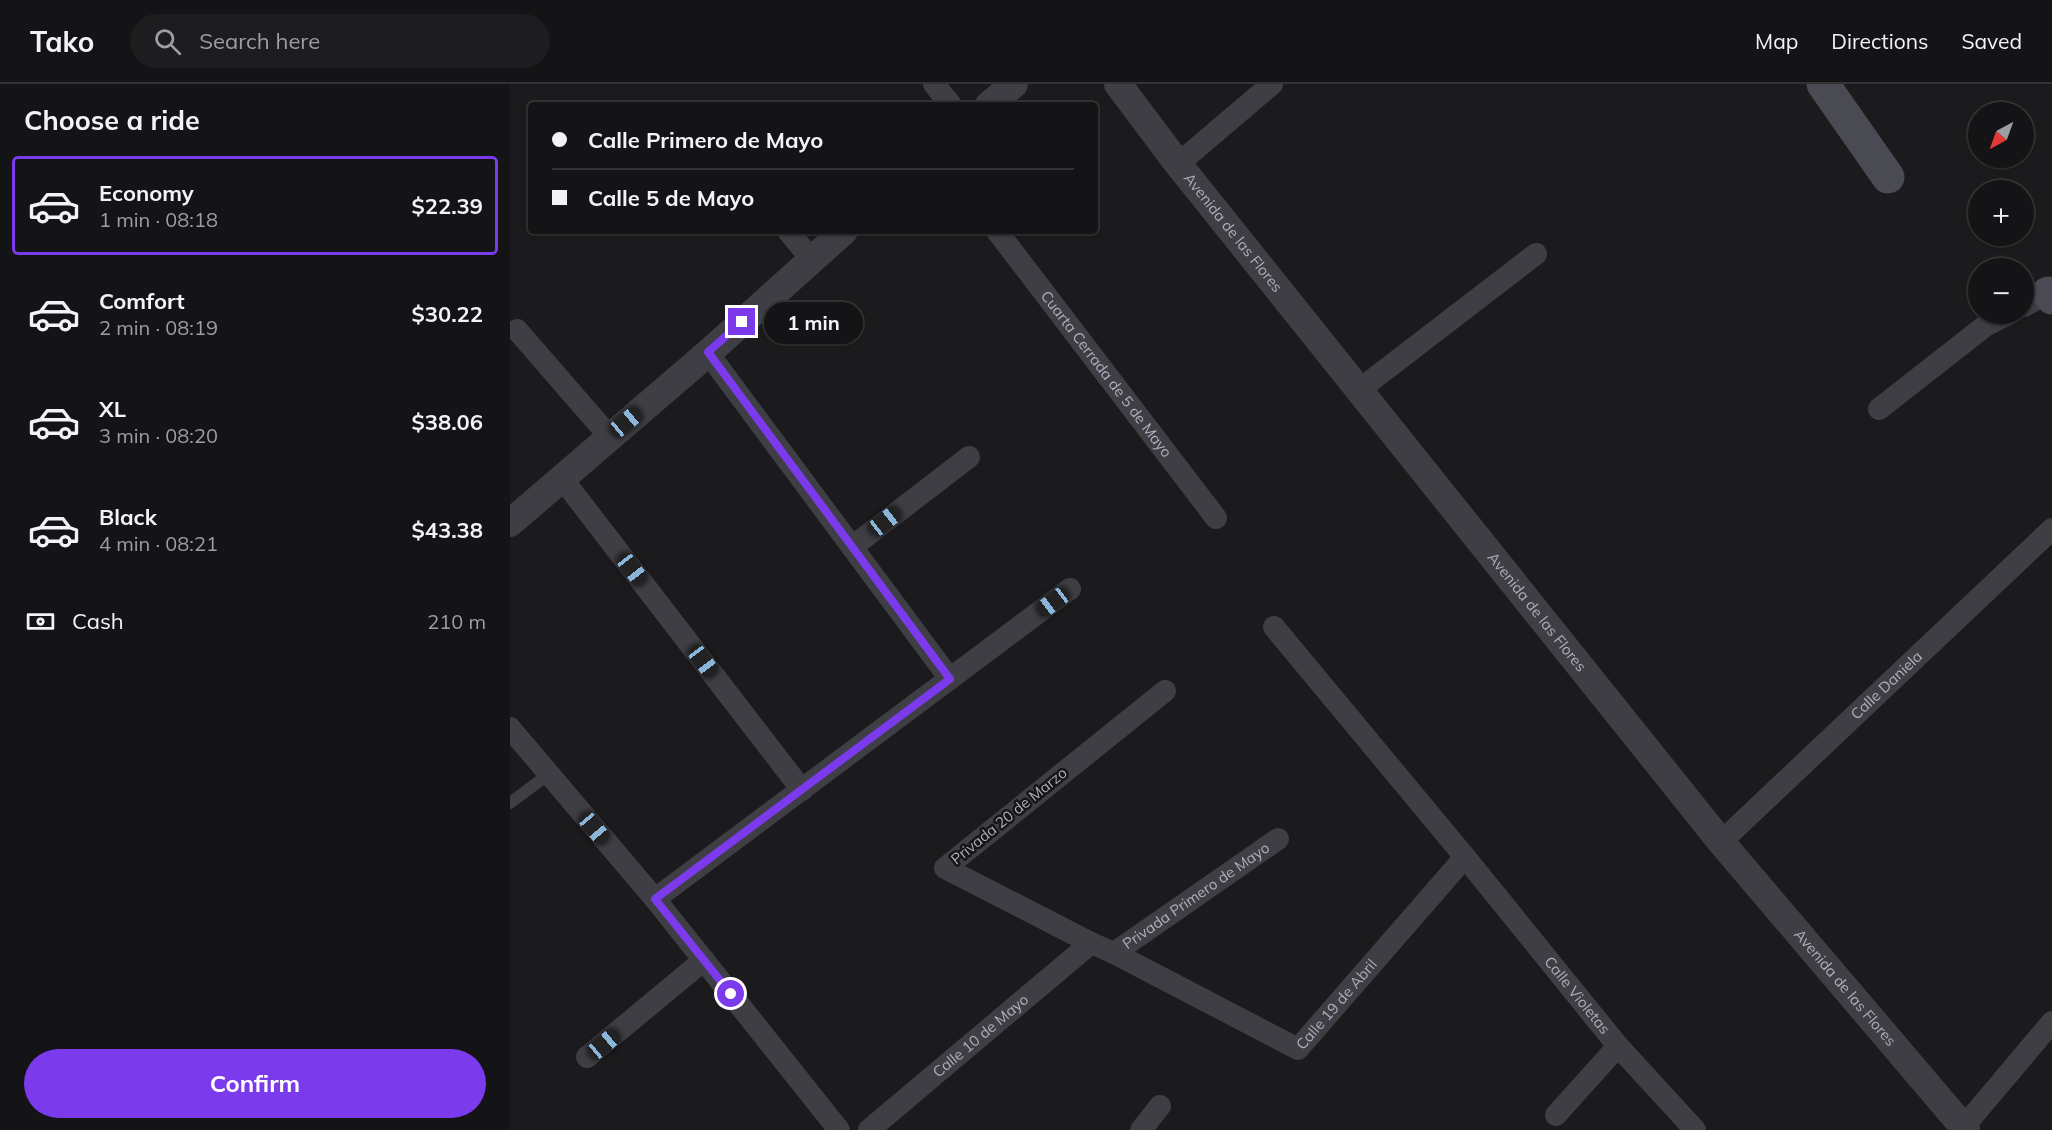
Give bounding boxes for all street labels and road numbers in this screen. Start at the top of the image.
street label: Avenida de las Flores [1180,169,1287,296]
street label: Cuarta Cerrada de 5 de Mayo [1037,287,1176,461]
street label: Avenida de las Flores [1484,548,1591,675]
street label: Calle Daniela [1846,647,1926,723]
street label: Privada 20 de Marzo [947,763,1071,868]
street label: Privada Primero de Mayo [1119,838,1273,953]
street label: Avenida de las Flores [1790,925,1900,1050]
street label: Calle Violetas [1540,952,1614,1038]
street label: Calle 19 de Abril [1292,955,1381,1053]
street label: Calle 10 de Mayo [928,990,1032,1081]

